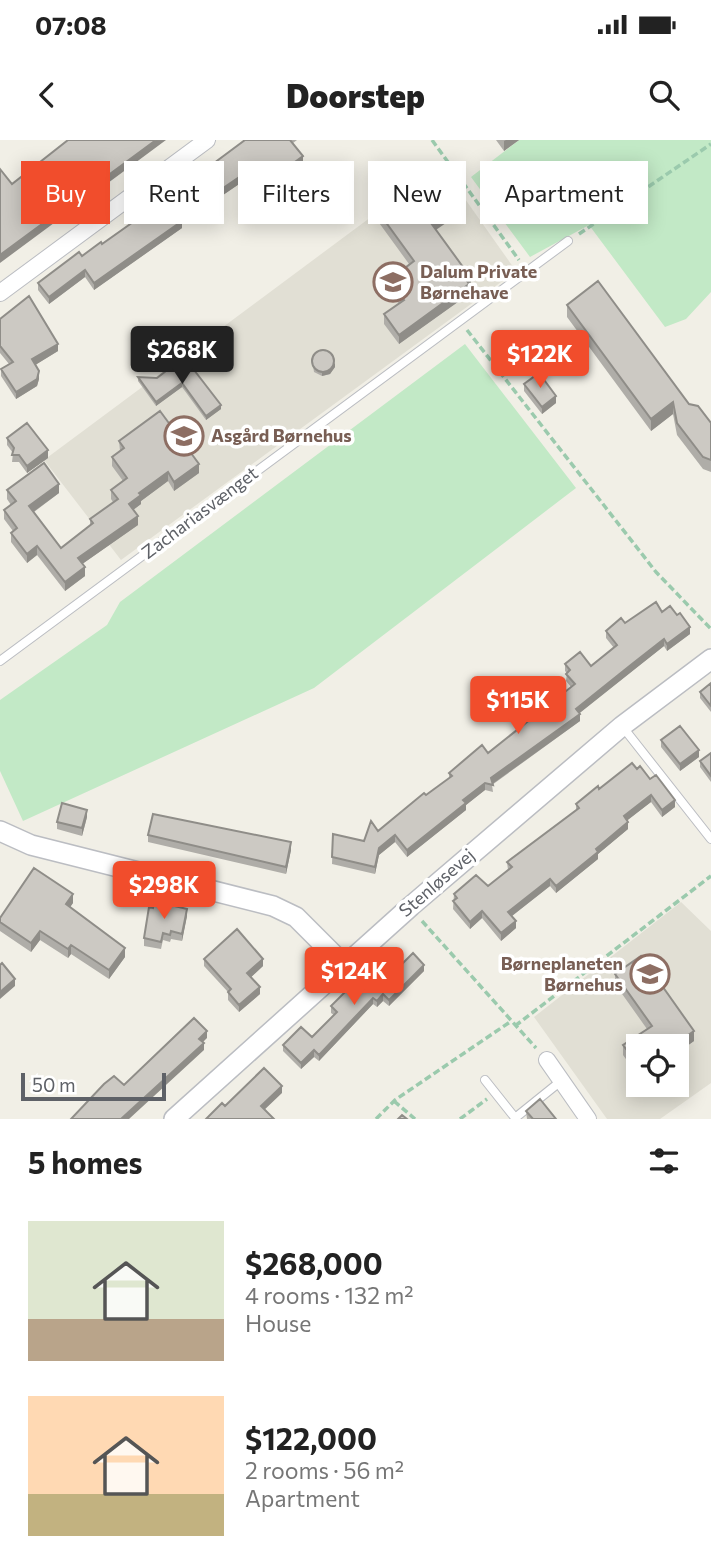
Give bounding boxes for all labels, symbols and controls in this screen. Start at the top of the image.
text: 07:08 [35,9,107,40]
text: Doorstep [286,75,425,115]
icon: back [28,76,66,114]
icon: search [645,76,683,114]
chip: Buy [21,161,110,224]
chip: Rent [124,161,224,224]
chip: Filters [238,161,354,224]
chip: New [368,161,466,224]
chip: Apartment [480,161,648,224]
place label: Dalum Private Børnehave [420,260,537,303]
school or university icon: Dalum Private Børnehave [372,261,414,303]
pin: $268K [133,327,231,386]
pin: $122K [491,330,589,390]
text: $268K [147,335,217,363]
text: $122K [507,339,573,367]
school or university icon: Asgård Børnehus [163,415,205,457]
place label: Asgård Børnehus [211,424,352,446]
street label: Zachariasvænget [137,461,262,563]
pin: $115K [469,676,567,736]
text: $115K [486,685,550,713]
street label: Stenløsevej [394,843,479,921]
pin: $298K [115,862,213,921]
text: $298K [129,870,199,898]
pin: $124K [305,948,403,1007]
place label: Børneplaneten Børnehus [501,952,623,995]
school or university icon: Børneplaneten Børnehus [629,953,671,995]
text: $124K [321,956,387,984]
map controls [626,1034,689,1097]
button: locate [626,1034,689,1097]
scale bar [21,1070,166,1102]
text: 50 m [32,1073,76,1096]
icon: filters [645,1142,683,1180]
text: 5 homes [28,1143,142,1180]
text: $268,000 [245,1244,383,1281]
icon: home [84,1249,168,1333]
text: 4 rooms · 132 m² [245,1281,414,1309]
text: House [245,1309,311,1337]
text: $122,000 [245,1419,377,1456]
icon: home [84,1424,168,1508]
text: 2 rooms · 56 m² [245,1456,404,1484]
text: Apartment [245,1484,360,1512]

